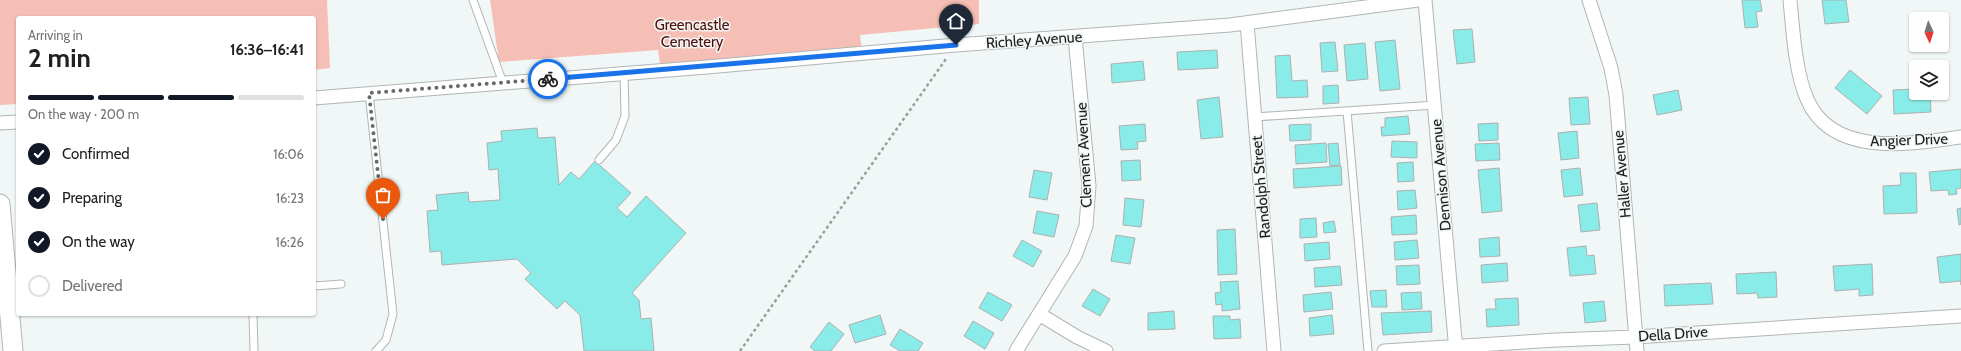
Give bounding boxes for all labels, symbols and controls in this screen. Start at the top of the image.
pin [939,4,973,45]
icon: home [945,10,967,32]
north arrow [1909,12,1949,52]
map controls [1909,12,1949,100]
park label: Greencastle Cemetery [655,16,730,51]
text: Arriving in [28,27,83,43]
street label: Richley Avenue [985,28,1083,52]
text: 16:36–16:41 [230,41,304,59]
text: 2 min [28,42,91,74]
courier [528,59,568,99]
button: layers [1909,60,1949,100]
icon: bike [537,68,559,90]
street label: Clement Avenue [1072,102,1096,208]
text: On the way · 200 m [28,106,139,122]
street label: Dennison Avenue [1427,118,1455,232]
street label: Haller Avenue [1609,129,1635,219]
street label: Angier Drive [1870,130,1949,150]
street label: Randolph Street [1248,135,1274,239]
icon: check [28,143,50,165]
text: Confirmed [62,145,130,163]
text: 16:06 [273,146,304,162]
pin [366,178,400,219]
icon: bag [372,184,394,206]
icon: check [28,187,50,209]
text: Preparing [62,189,122,207]
text: 16:23 [276,190,304,206]
icon: check [28,231,50,253]
text: On the way [62,233,135,251]
text: 16:26 [275,234,304,250]
text: Delivered [62,277,123,295]
street label: Della Drive [1638,323,1709,345]

